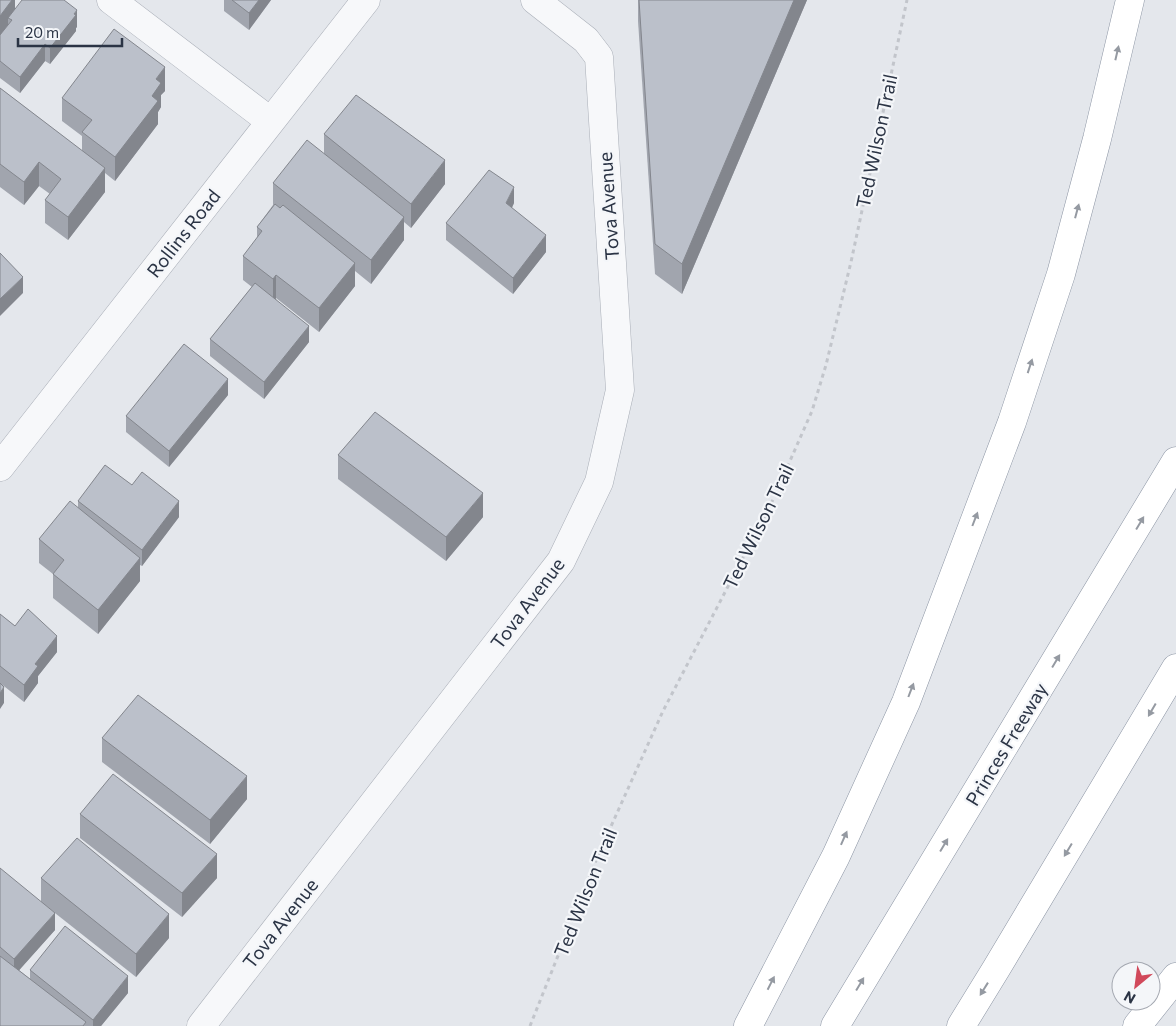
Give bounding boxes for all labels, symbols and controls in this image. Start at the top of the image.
scale bar [18,15,121,47]
text: 20 m [25,23,59,41]
one-way arrow [1113,45,1121,61]
street label: Ted Wilson Trail [851,72,901,210]
street label: Tova Avenue [593,151,623,261]
street label: Rollins Road [141,184,225,282]
one-way arrow [1074,203,1082,218]
one-way arrow [1027,358,1035,373]
street label: Ted Wilson Trail [718,460,798,592]
one-way arrow [971,511,979,526]
one-way arrow [1136,516,1145,529]
street label: Tova Avenue [485,553,569,653]
one-way arrow [1051,655,1060,668]
street label: Princes Freeway [960,678,1052,810]
one-way arrow [907,682,915,697]
one-way arrow [1147,704,1156,717]
street label: Ted Wilson Trail [549,824,621,960]
one-way arrow [841,831,849,845]
one-way arrow [940,839,949,852]
one-way arrow [1064,843,1073,856]
street label: Tova Avenue [238,873,322,973]
north arrow [1111,961,1161,1011]
one-way arrow [767,976,775,990]
one-way arrow [856,978,865,991]
one-way arrow [979,982,989,995]
text: N [1121,988,1138,1008]

